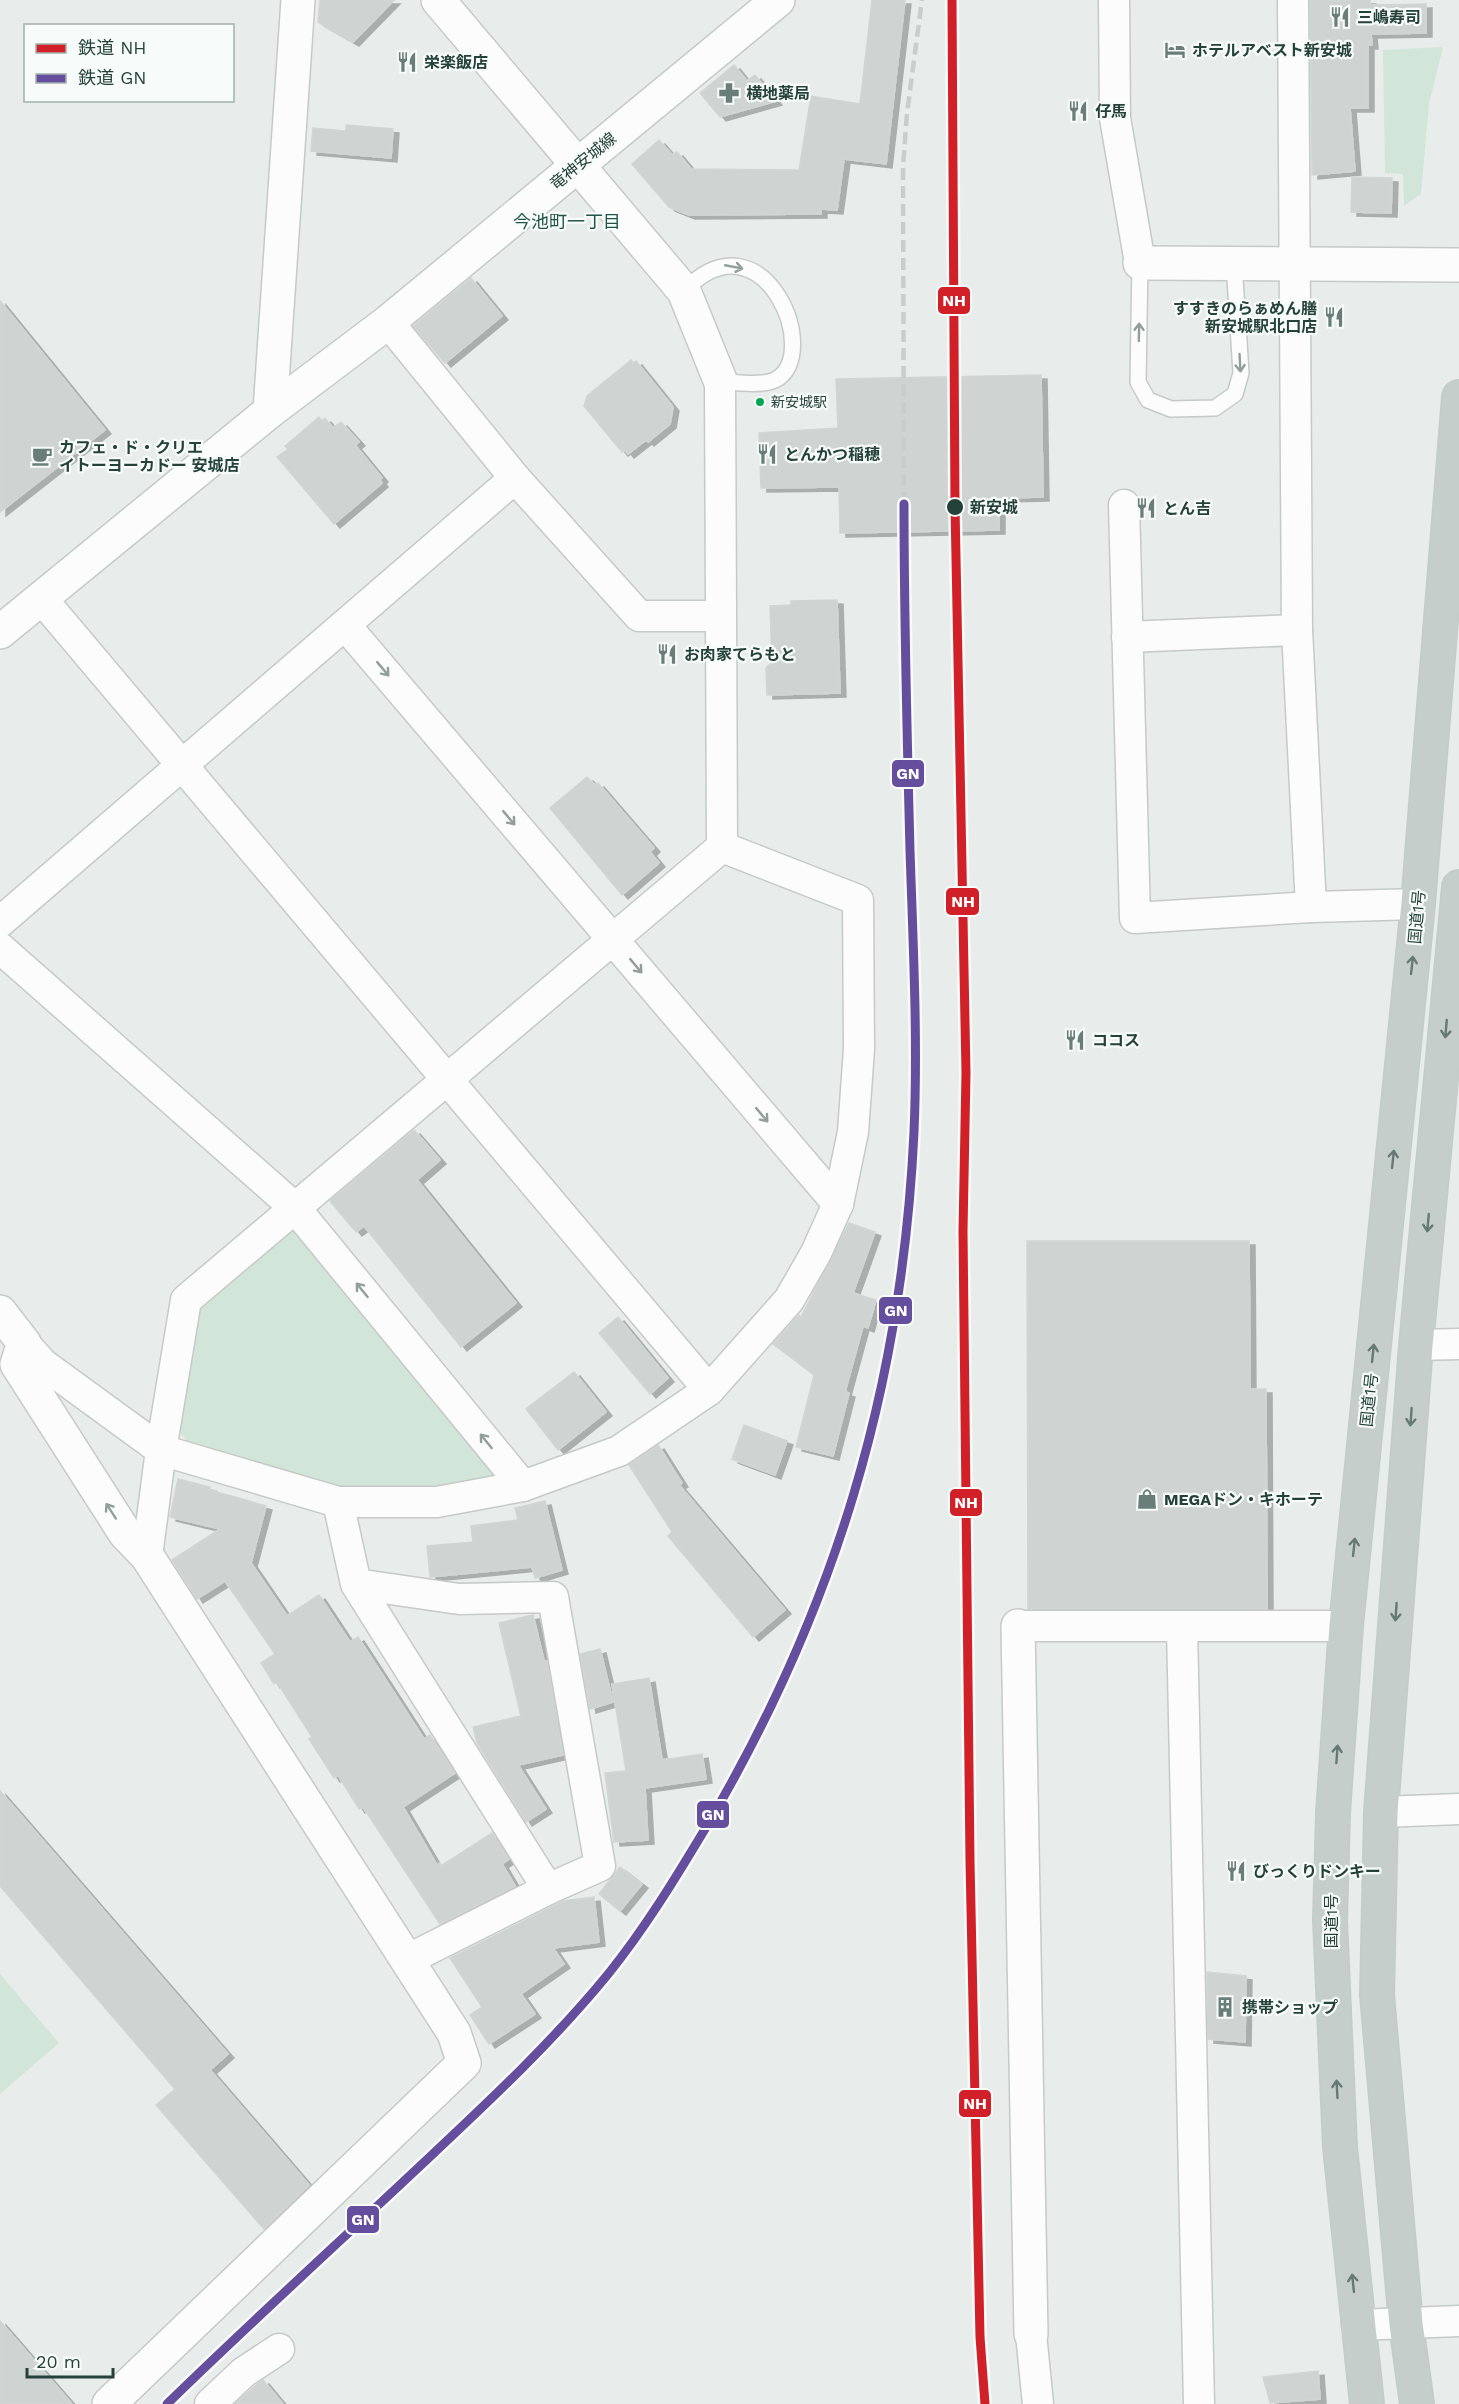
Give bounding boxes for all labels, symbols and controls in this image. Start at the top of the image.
restaurant icon: 三嶋寿司 [1328,5,1352,29]
place label: 三嶋寿司 [1357,8,1421,27]
legend [24,24,234,102]
text: 鉄道 NH [78,37,147,58]
hotel icon: ホテルアベスト新安城 [1163,38,1187,62]
place label: ホテルアベスト新安城 [1192,41,1352,60]
restaurant icon: 栄楽飯店 [395,50,419,74]
place label: 栄楽飯店 [424,53,488,72]
text: 鉄道 GN [78,67,146,88]
pharmacy icon: 横地薬局 [717,81,741,105]
place label: 横地薬局 [746,84,810,103]
restaurant icon: 仔馬 [1066,99,1090,123]
place label: 仔馬 [1095,102,1127,121]
street label: 竜神安城線 [546,128,620,194]
district label: 今池町一丁目 [513,211,621,232]
one-way arrow [724,262,743,273]
line badge: NH [937,286,971,315]
text: NH [942,291,966,310]
place label: すすきのらぁめん膳 新安城駅北口店 [1173,299,1317,336]
restaurant icon: すすきのらぁめん膳 新安城駅北口店 [1322,305,1346,329]
one-way arrow [1133,323,1145,343]
one-way arrow [1234,353,1245,373]
place label: 新安城駅 [771,394,827,410]
marker: 新安城駅 [754,396,766,408]
place label: カフェ・ド・クリエ イトーヨーカドー 安城店 [59,438,240,475]
restaurant icon: とんかつ稲穂 [755,442,779,466]
cafe icon: カフェ・ド・クリエ イトーヨーカドー 安城店 [30,444,54,468]
place label: とんかつ稲穂 [784,445,880,464]
restaurant icon: とん吉 [1134,496,1158,520]
marker: 新安城 [945,497,965,517]
place label: 新安城 [970,498,1018,517]
place label: とん吉 [1163,499,1211,518]
restaurant icon: お肉家てらもと [655,642,679,666]
place label: お肉家てらもと [684,645,796,664]
one-way arrow [376,661,390,676]
line badge: GN [891,759,925,788]
text: GN [896,764,920,783]
one-way arrow [502,810,516,825]
line badge: NH [945,887,980,916]
street label: 国道1号 [1405,889,1429,945]
text: NH [951,892,975,911]
one-way arrow [1407,955,1418,975]
one-way arrow [629,958,642,974]
one-way arrow [1440,1019,1451,1038]
restaurant icon: ココス [1063,1028,1087,1052]
place label: ココス [1092,1031,1140,1050]
one-way arrow [755,1107,769,1122]
one-way arrow [1388,1149,1399,1169]
one-way arrow [1422,1213,1433,1233]
one-way arrow [356,1282,369,1298]
line badge: GN [878,1296,913,1325]
text: GN [884,1301,908,1320]
one-way arrow [1368,1343,1379,1363]
street label: 国道1号 [1357,1372,1381,1428]
one-way arrow [1405,1407,1416,1427]
one-way arrow [480,1433,493,1449]
shop icon: MEGAドン・キホーテ [1135,1487,1159,1511]
line badge: NH [949,1488,983,1517]
place label: MEGAドン・キホーテ [1164,1490,1323,1509]
text: NH [954,1493,978,1512]
one-way arrow [104,1502,117,1519]
one-way arrow [1349,1537,1360,1557]
one-way arrow [1390,1601,1401,1621]
one-way arrow [1332,1745,1343,1765]
line badge: GN [696,1800,730,1829]
text: GN [701,1805,725,1824]
restaurant icon: びっくりドンキー [1224,1859,1248,1883]
place label: びっくりドンキー [1253,1862,1381,1881]
street label: 国道1号 [1322,1894,1341,1948]
building icon: 携帯ショップ [1213,1995,1237,2019]
place label: 携帯ショップ [1242,1998,1338,2017]
one-way arrow [1331,2080,1342,2100]
line badge: NH [958,2089,992,2118]
text: NH [963,2094,987,2113]
line badge: GN [346,2205,380,2234]
text: GN [351,2210,375,2229]
one-way arrow [1347,2274,1358,2294]
scale bar [27,2341,112,2379]
text: 20 m [36,2351,81,2372]

